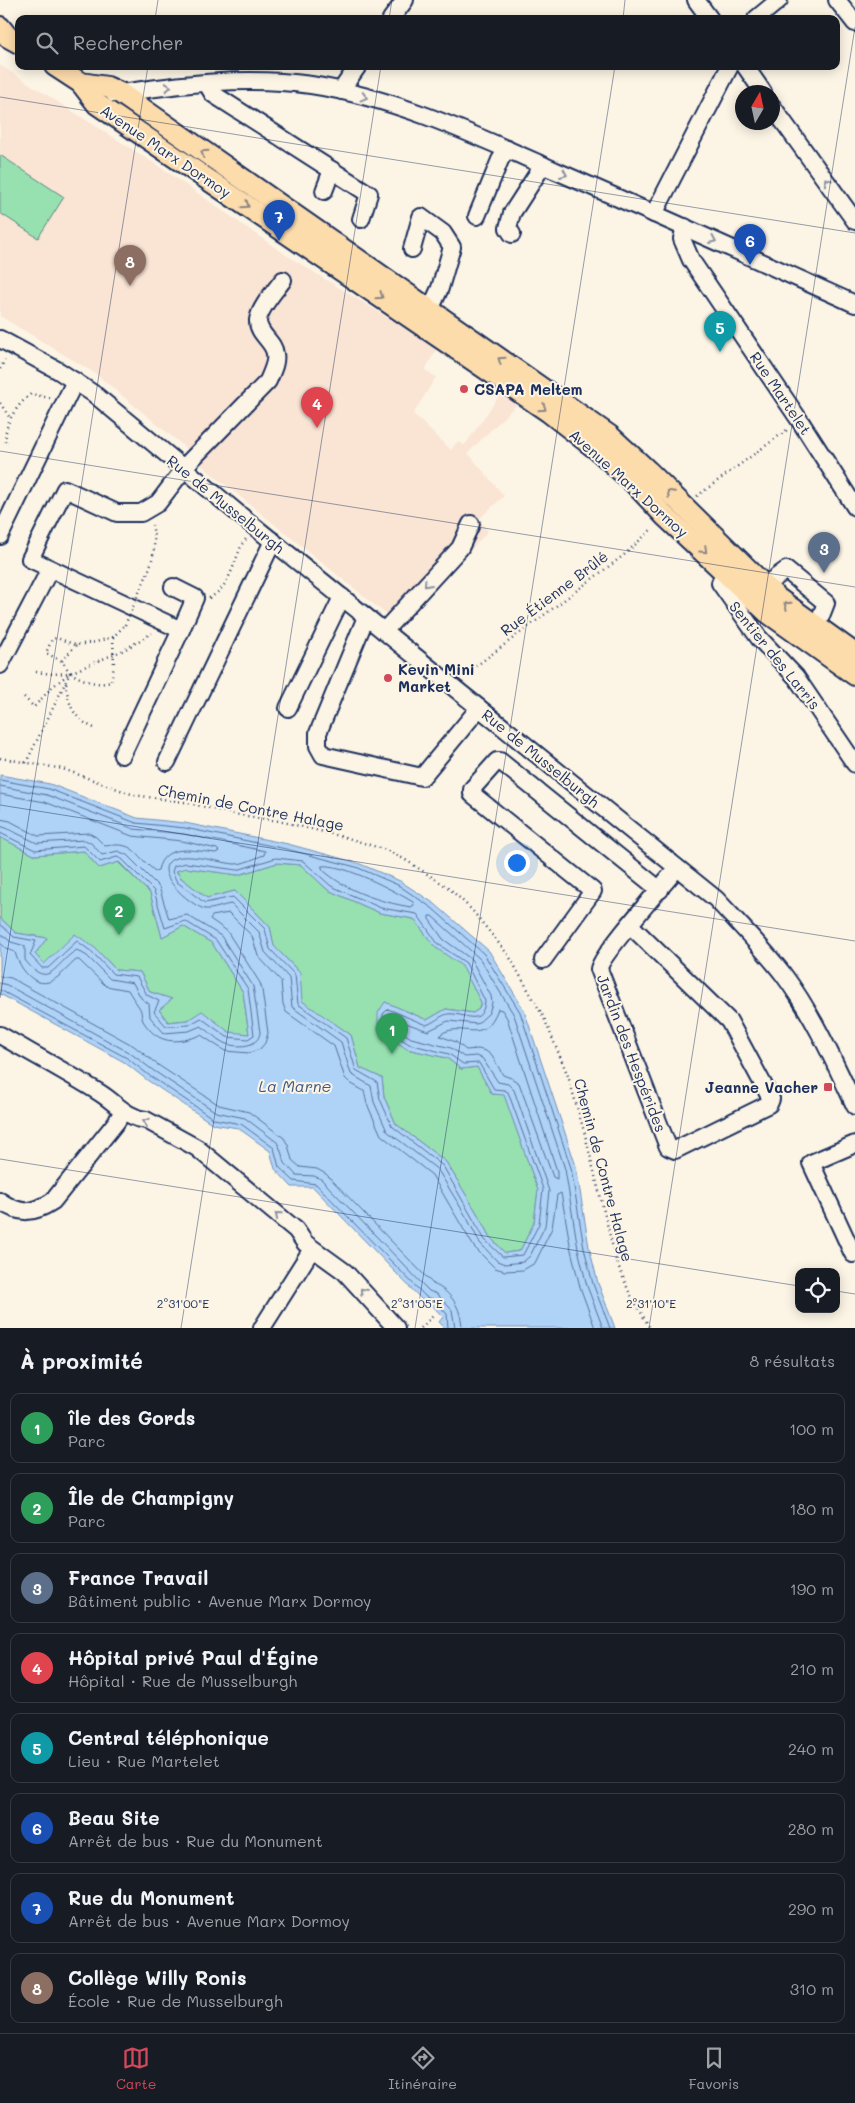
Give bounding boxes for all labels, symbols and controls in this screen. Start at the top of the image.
search box [15,15,840,70]
icon: search [33,29,61,57]
text: Rechercher [73,30,183,55]
one-way arrow [164,82,172,93]
north arrow [735,85,780,130]
one-way arrow [359,91,367,101]
street label: Avenue Marx Dormoy [97,100,235,202]
one-way arrow [200,150,210,159]
one-way arrow [559,168,568,179]
one-way arrow [824,178,833,187]
one-way arrow [240,199,249,208]
pin: 7 [263,200,295,241]
pin: 6 [734,224,766,265]
one-way arrow [708,233,717,244]
pin: 8 [114,245,146,286]
one-way arrow [374,290,384,299]
pin: 5 [704,311,736,352]
street label: Rue Martelet [746,347,816,439]
one-way arrow [498,357,507,366]
place label: CSAPA Meltem [474,379,583,399]
marker: CSAPA Meltem [458,383,470,395]
pin: 4 [301,387,333,428]
one-way arrow [537,402,547,411]
street label: Avenue Marx Dormoy [565,424,693,542]
street label: Rue de Musselburgh [163,450,289,558]
one-way arrow [666,489,675,498]
pin: 3 [808,532,840,573]
one-way arrow [698,544,707,553]
street label: Rue Étienne Brûlé [496,546,612,640]
one-way arrow [424,578,433,587]
street label: Sentier des Larris [725,597,825,713]
one-way arrow [783,602,793,611]
place label: Kevin Mini Market [398,659,475,696]
marker: Kevin Mini Market [382,672,394,684]
street label: Rue de Musselburgh [478,704,604,812]
street label: Chemin de Contre Halage [156,779,346,835]
your location [504,850,530,876]
pin: 2 [103,894,135,935]
street label: Jardin des Hespérides [593,971,671,1135]
pin: 1 [376,1013,408,1054]
water label: La Marne [258,1075,332,1096]
street label: Chemin de Contre Halage [570,1076,638,1264]
place label: Jeanne Vacher [705,1077,818,1097]
marker: Jeanne Vacher [822,1081,834,1093]
one-way arrow [142,1118,151,1128]
one-way arrow [274,1212,283,1221]
map controls [795,1268,840,1313]
button: locate [795,1268,840,1313]
one-way arrow [360,1288,369,1297]
text: 2°31'00"E [157,1295,209,1311]
text: 2°31'05"E [391,1295,443,1311]
text: 2°31'10"E [626,1295,676,1311]
text: À proximité [20,1347,143,1374]
text: 8 résultats [750,1350,835,1371]
text: île des Gords [68,1405,195,1430]
text: 1 [33,1418,41,1439]
text: 100 m [789,1418,834,1439]
text: Parc [68,1430,105,1451]
text: Île de Champigny [68,1485,234,1510]
text: 2 [33,1498,41,1519]
text: 180 m [789,1498,834,1519]
text: Parc [68,1510,105,1531]
text: France Travail [68,1565,209,1590]
text: 3 [32,1578,42,1599]
text: 190 m [790,1578,834,1599]
text: Bâtiment public · Avenue Marx Dormoy [68,1590,371,1611]
text: Hôpital privé Paul d'Égine [68,1645,318,1670]
text: 4 [32,1658,42,1679]
text: 210 m [790,1658,834,1679]
text: Hôpital · Rue de Musselburgh [68,1670,297,1691]
text: Central téléphonique [68,1725,269,1750]
text: 5 [32,1738,42,1759]
text: 240 m [788,1738,834,1759]
text: Lieu · Rue Martelet [68,1750,220,1771]
text: Beau Site [68,1805,160,1830]
text: 6 [32,1818,42,1839]
text: 280 m [788,1818,834,1839]
text: Arrêt de bus · Rue du Monument [68,1830,323,1851]
text: Rue du Monument [68,1885,234,1910]
text: 7 [33,1898,41,1919]
text: 290 m [788,1898,834,1919]
text: Arrêt de bus · Avenue Marx Dormoy [68,1910,350,1931]
text: Collège Willy Ronis [68,1965,247,1990]
text: 8 [32,1978,42,1999]
text: 310 m [790,1978,834,1999]
text: École · Rue de Musselburgh [68,1990,283,2011]
tab: Carte [116,2044,156,2093]
tab: Itinéraire [388,2044,457,2093]
tab: Favoris [689,2044,739,2093]

